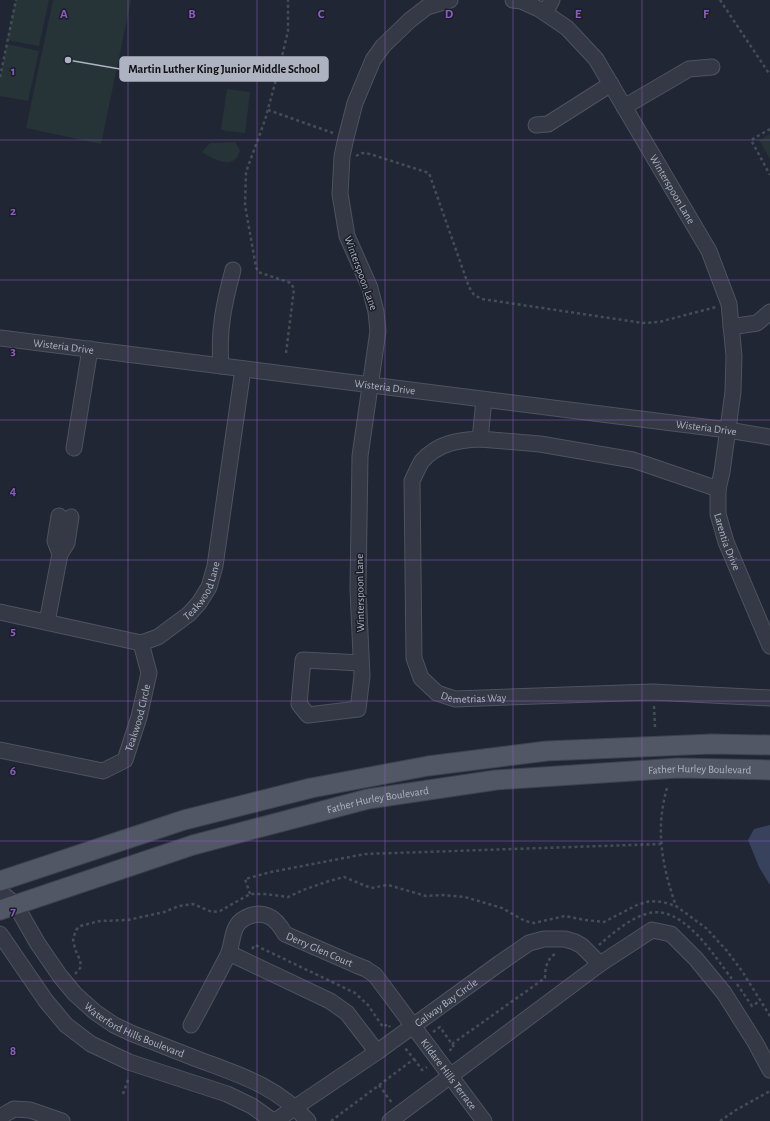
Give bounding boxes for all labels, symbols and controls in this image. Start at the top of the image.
text: A [60,8,68,21]
text: B [188,8,196,21]
text: C [318,8,325,21]
text: D [445,8,454,21]
text: E [575,8,582,21]
text: F [703,8,710,21]
callout: Martin Luther King Junior Middle School [120,57,328,81]
text: Martin Luther King Junior Middle School [128,63,320,75]
text: 1 [11,65,15,78]
street label: Winterspoon Lane [648,153,697,226]
text: 2 [10,205,16,218]
street label: Winterspoon Lane [342,234,380,312]
street label: Wisteria Drive [33,337,94,355]
text: 3 [10,345,16,358]
street label: Wisteria Drive [354,377,416,396]
street label: Wisteria Drive [675,418,738,437]
text: 4 [10,485,17,498]
street label: Larentia Drive [712,512,743,572]
street label: Winterspoon Lane [354,554,366,632]
street label: Teakwood Lane [181,561,221,622]
text: 5 [10,625,16,638]
street label: Teakwood Circle [123,683,152,753]
street label: Demetrias Way [440,689,507,705]
street label: Father Hurley Boulevard [648,762,752,775]
text: 6 [10,765,16,778]
street label: Father Hurley Boulevard [326,785,430,815]
text: 7 [10,905,16,918]
street label: Derry Glen Court [285,930,355,969]
street label: Galway Bay Circle [412,976,479,1029]
street label: Waterford Hills Boulevard [82,1000,186,1059]
street label: Kildare Hills Terrace [419,1037,479,1112]
text: 8 [10,1045,16,1058]

